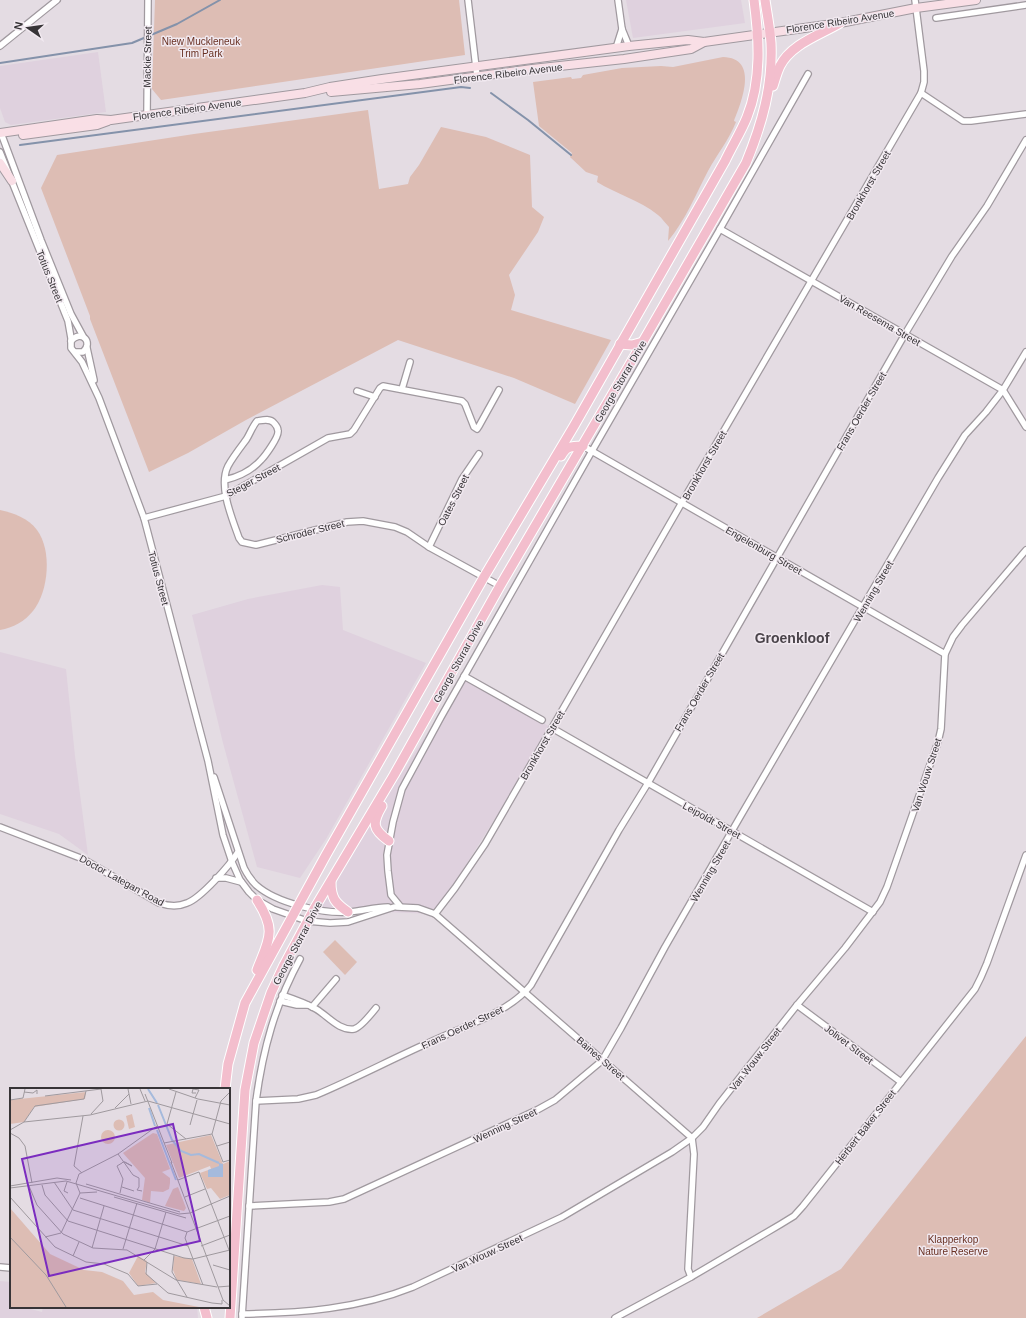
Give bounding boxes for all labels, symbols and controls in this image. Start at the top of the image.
street label: Florence Ribeiro Avenue [785,7,895,35]
north arrow [8,8,48,48]
text: N [12,20,25,31]
street label: Mackie Street [141,26,154,88]
park label: Niew Muckleneuk Trim Park [162,36,241,59]
street label: Florence Ribeiro Avenue [453,61,563,86]
street label: Florence Ribeiro Avenue [132,96,242,123]
street label: Bronkhorst Street [844,149,893,222]
street label: Totius Street [34,248,65,304]
street label: Van Reesema Street [837,293,923,348]
street label: George Storrar Drive [592,338,649,424]
street label: Frans Oerder Street [834,370,889,453]
street label: Bronkhorst Street [680,429,729,502]
street label: Steger Street [225,462,282,499]
street label: Oates Street [436,473,471,528]
street label: Schroder Street [275,518,346,545]
street label: Engelenburg Street [724,524,804,577]
street label: Totius Street [146,550,171,607]
street label: Wenning Street [851,559,895,624]
street label: George Storrar Drive [431,618,486,704]
district label: Groenkloof [755,630,830,646]
street label: Frans Oerder Street [672,651,727,734]
street label: Bronkhorst Street [518,709,567,782]
street label: Van Wouw Street [909,737,944,813]
street label: Leipoldt Street [681,800,743,841]
street label: Wenning Street [688,839,732,904]
street label: Doctor Lategan Road [78,853,166,908]
street label: George Storrar Drive [271,899,324,987]
street label: Frans Oerder Street [420,1004,505,1051]
street label: Jolivet Street [822,1023,875,1066]
street label: Van Wouw Street [727,1025,784,1093]
street label: Baines Street [574,1035,627,1082]
inset map [10,1088,230,1308]
street label: Herbert Baker Street [833,1088,898,1167]
street label: Wenning Street [472,1106,539,1145]
street label: Van Wouw Street [450,1232,525,1275]
park label: Klapperkop Nature Reserve [918,1234,988,1257]

